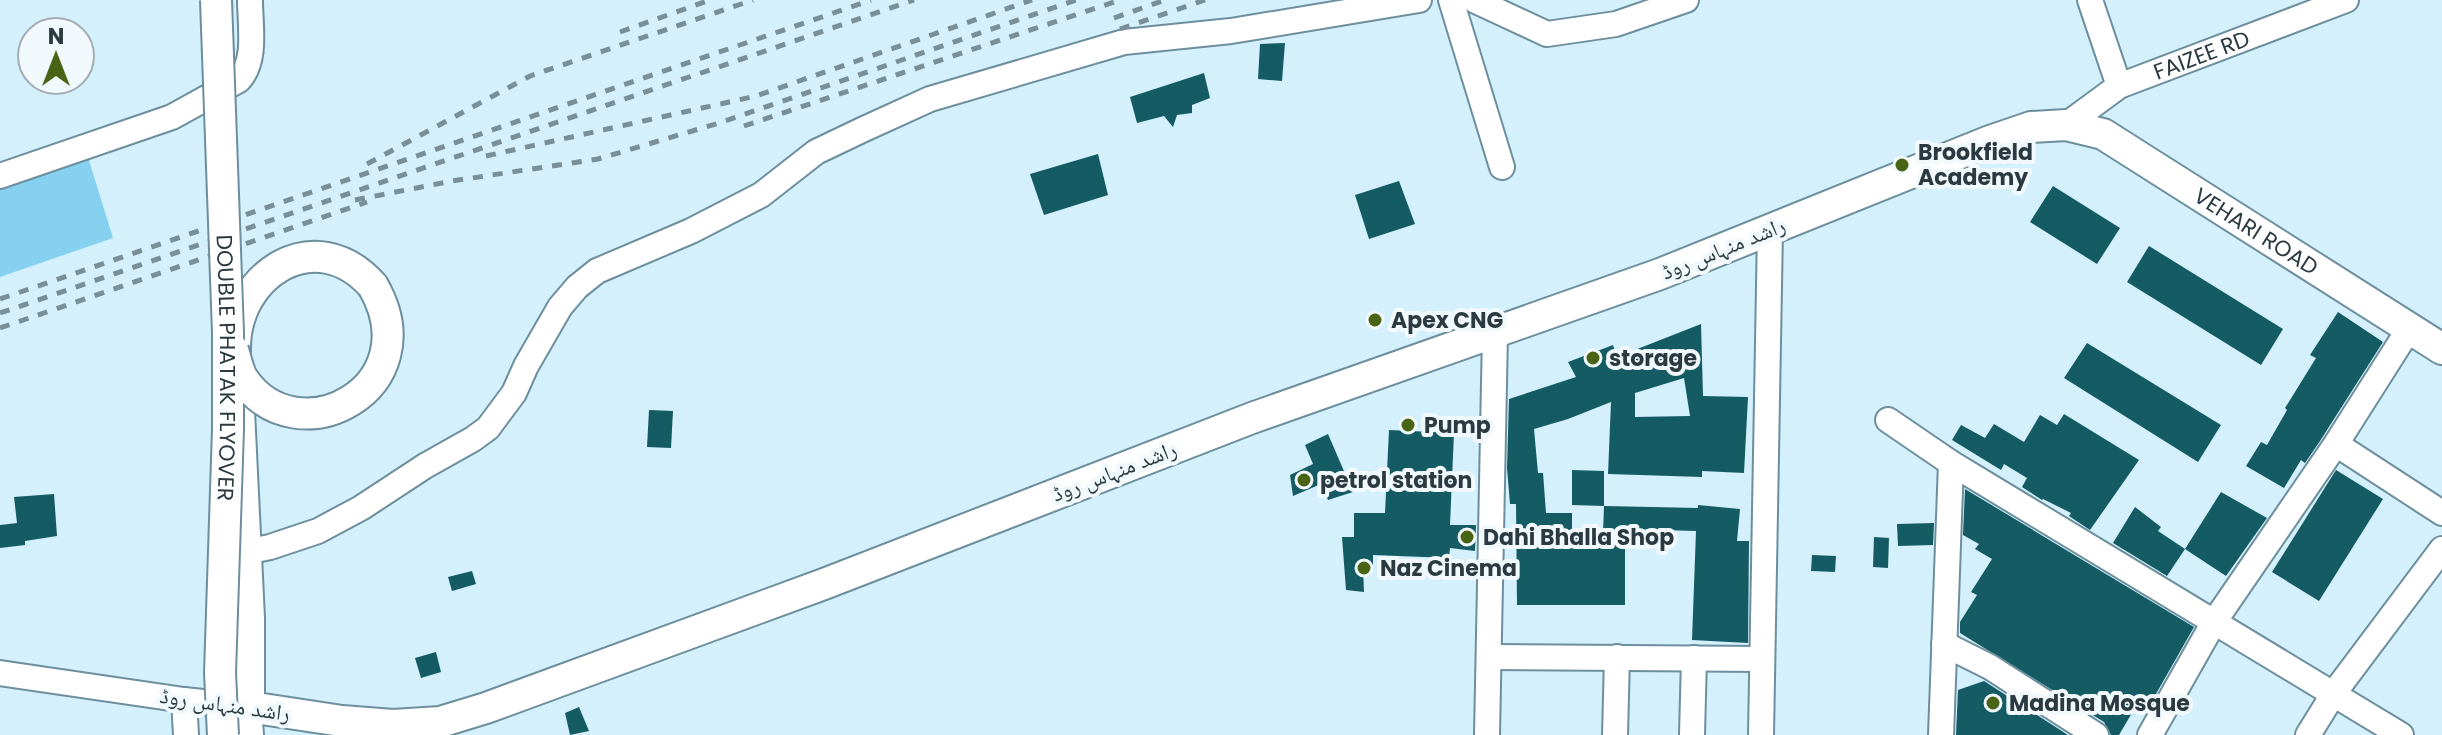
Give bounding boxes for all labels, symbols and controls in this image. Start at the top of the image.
north arrow [16,16,96,96]
text: N [48,21,64,52]
street label: FAIZEE RD [2149,23,2254,88]
place label: Brookfield Academy [1918,137,2033,193]
marker: Brookfield Academy [1893,156,1911,174]
street label: VEHARI ROAD [2188,180,2324,283]
street label: راشد منہاس روڈ [1657,210,1790,287]
street label: DOUBLE PHATAK FLYOVER [208,234,243,502]
place label: Apex CNG [1391,305,1504,336]
marker: Apex CNG [1366,311,1384,329]
place label: storage [1609,343,1697,374]
marker: storage [1584,349,1602,367]
place label: Pump [1424,410,1491,441]
marker: Pump [1399,416,1417,434]
street label: راشد منہاس روڈ [1047,433,1181,509]
place label: petrol station [1320,465,1472,496]
marker: petrol station [1295,471,1313,489]
place label: Dahi Bhalla Shop [1483,522,1674,553]
marker: Dahi Bhalla Shop [1458,528,1476,546]
place label: Naz Cinema [1380,553,1517,584]
marker: Naz Cinema [1355,559,1373,577]
street label: راشد منہاس روڈ [158,680,292,729]
place label: Madina Mosque [2009,688,2190,719]
marker: Madina Mosque [1984,694,2002,712]

